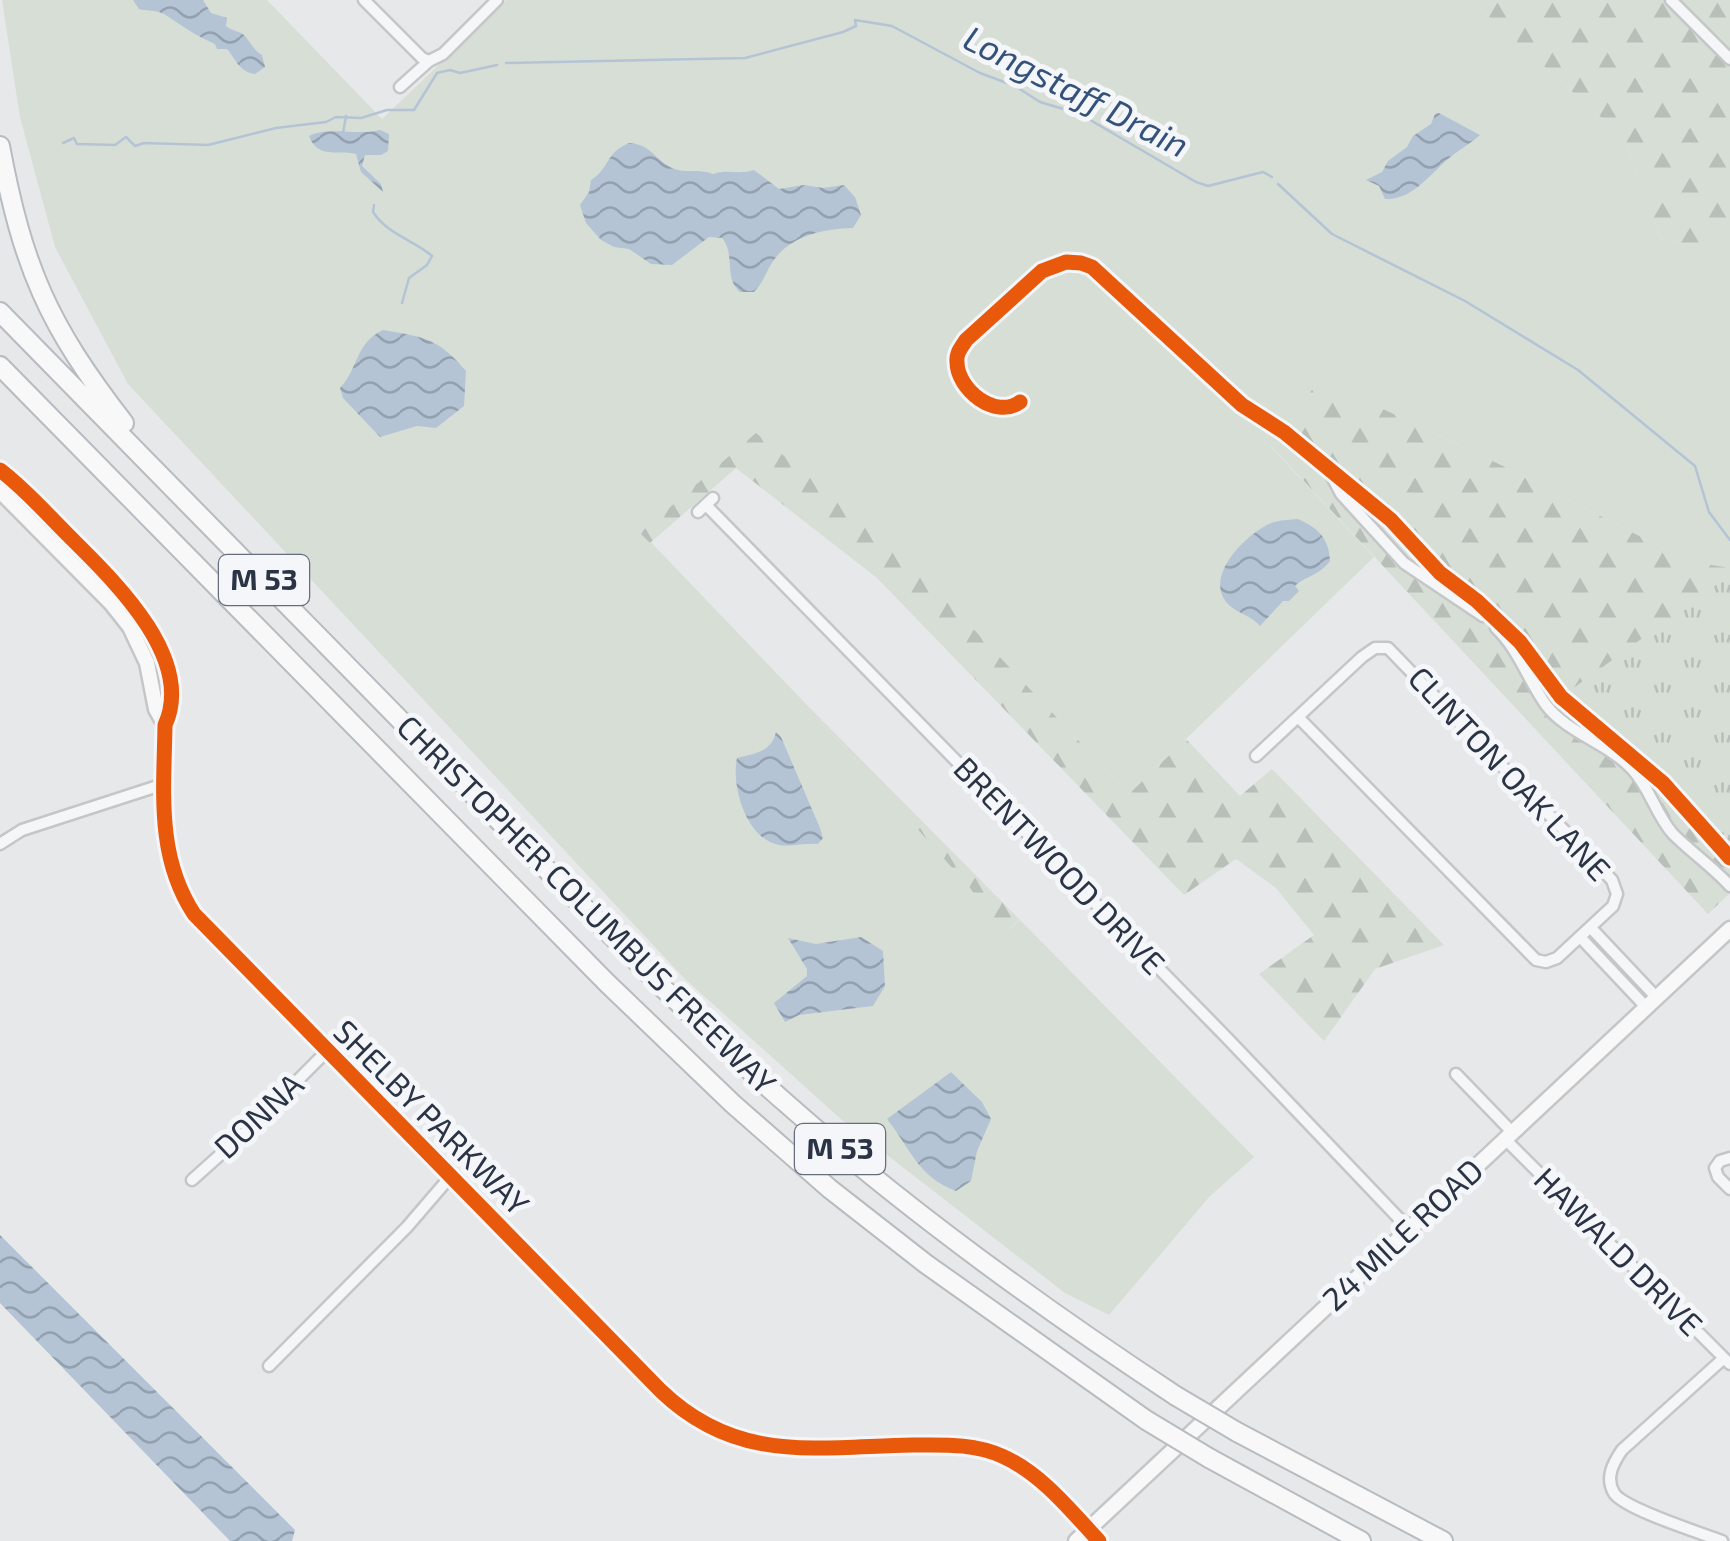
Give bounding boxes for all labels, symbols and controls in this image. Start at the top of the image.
water label: Longstaff Drain [957,15,1196,165]
road number: M 53 [219,555,309,605]
street label: CLINTON OAK LANE [1402,658,1619,887]
street label: CHRISTOPHER COLUMBUS FREEWAY [390,706,785,1101]
street label: BRENTWOOD DRIVE [947,748,1174,981]
street label: SHELBY PARKWAY [327,1011,538,1222]
street label: DONNA [205,1064,310,1165]
road number: M 53 [795,1124,885,1174]
street label: 24 MILE ROAD [1314,1150,1490,1317]
street label: HAWALD DRIVE [1528,1159,1711,1342]

